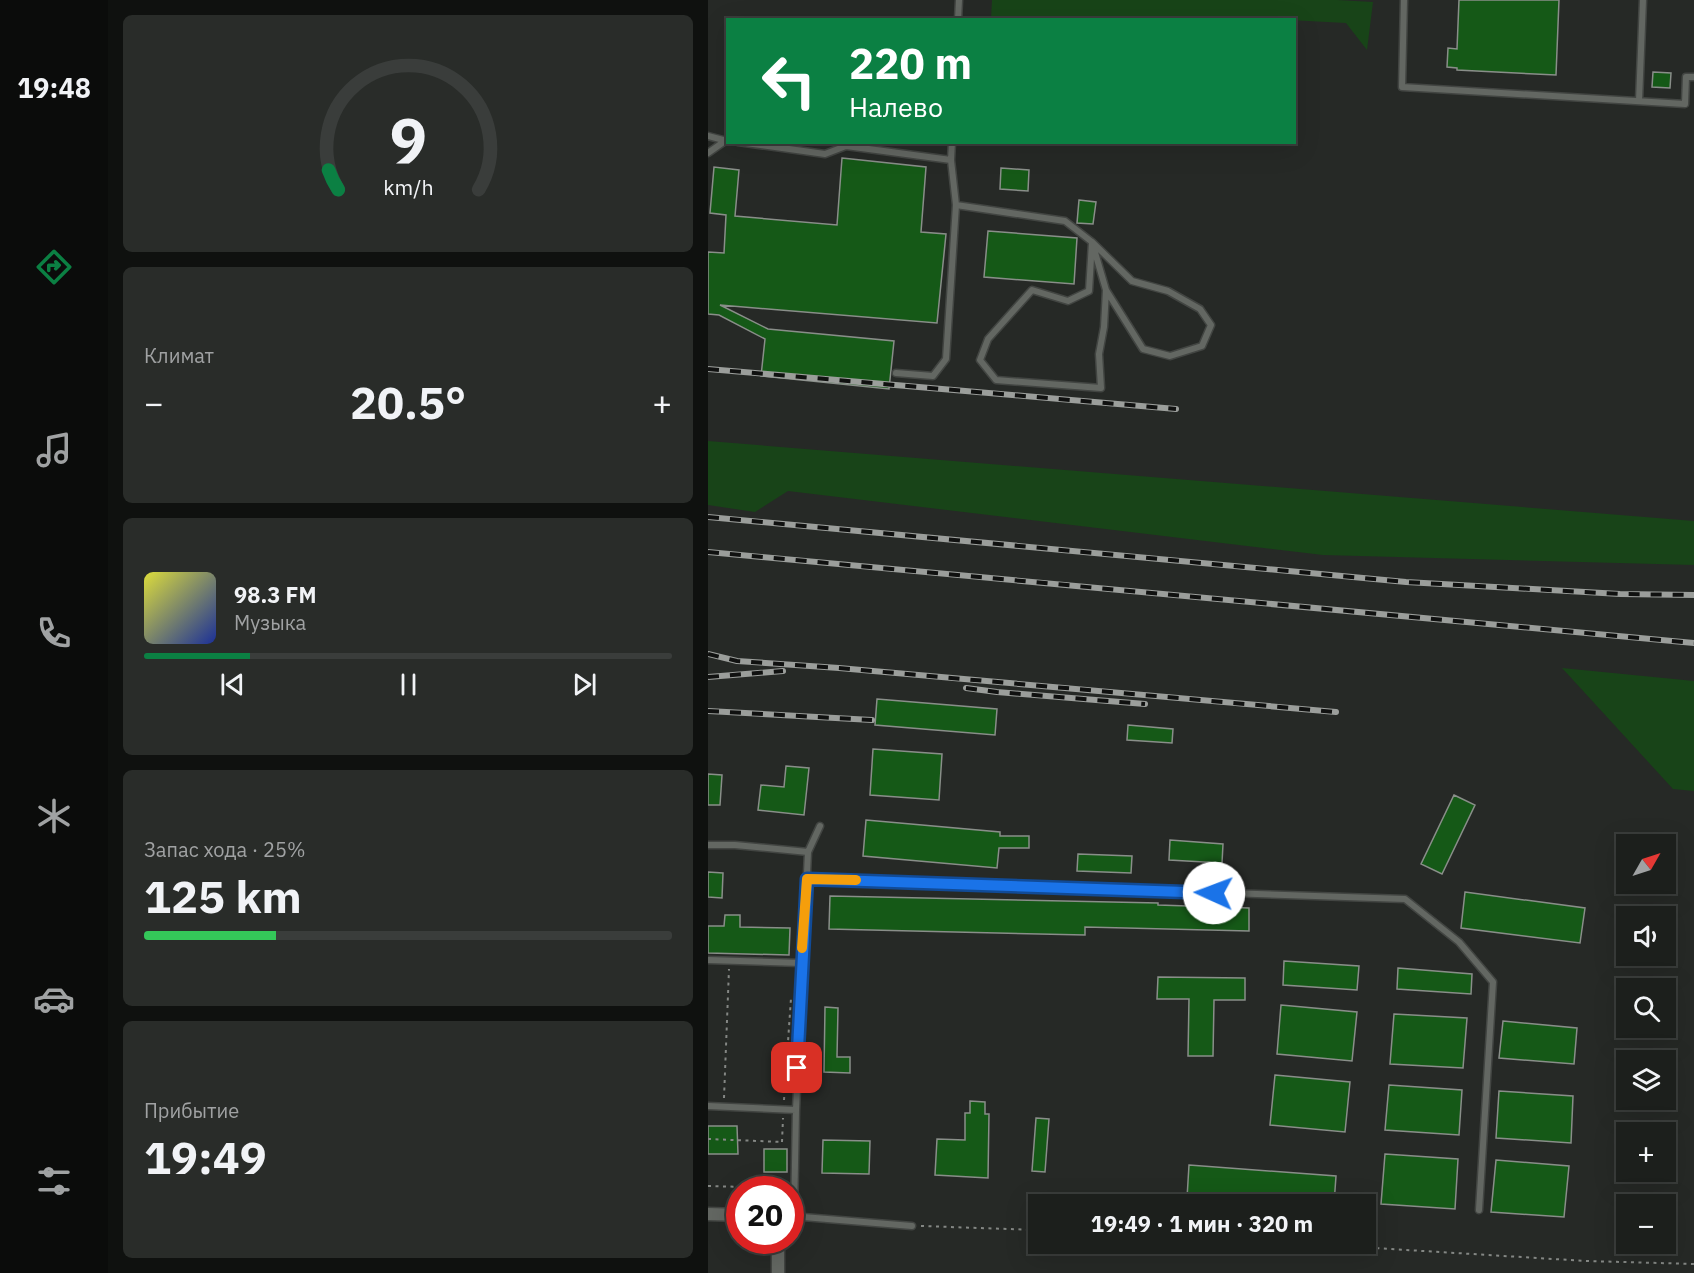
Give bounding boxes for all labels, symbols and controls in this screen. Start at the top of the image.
text: 220 m [849,36,972,91]
icon: left [750,42,828,120]
text: 19:48 [17,70,91,105]
text: Налево [849,89,943,124]
text: 9 [389,100,427,181]
text: km/h [383,174,433,202]
icon: directions [33,246,75,288]
text: Климат [144,342,214,369]
text: 20.5° [350,373,466,431]
text: − [144,381,164,424]
text: + [652,381,672,424]
icon: music [33,429,75,471]
text: 98.3 FM [234,580,317,609]
text: Музыка [234,609,306,636]
icon: phone [33,612,75,654]
icon: previous [216,668,249,701]
icon: pause [392,668,425,701]
icon: next [568,668,601,701]
icon: climate [33,795,75,837]
north arrow [1616,834,1676,894]
map controls [1616,834,1676,1254]
text: Запас хода · 25% [144,836,306,863]
position arrow [1182,861,1246,925]
text: 125 km [144,867,302,925]
button: sound [1616,906,1676,966]
icon: car [33,978,75,1020]
button: search [1616,978,1676,1038]
pin [771,1042,822,1093]
button: layers [1616,1050,1676,1110]
icon: arrive [780,1051,813,1084]
text: Прибытие [144,1097,239,1124]
button: + [1616,1122,1676,1182]
text: 19:49 [144,1128,267,1186]
icon: filters [33,1160,75,1202]
speed limit sign: 20 [726,1176,804,1254]
button: − [1616,1194,1676,1254]
text: 19:49 · 1 мин · 320 m [1091,1209,1313,1238]

